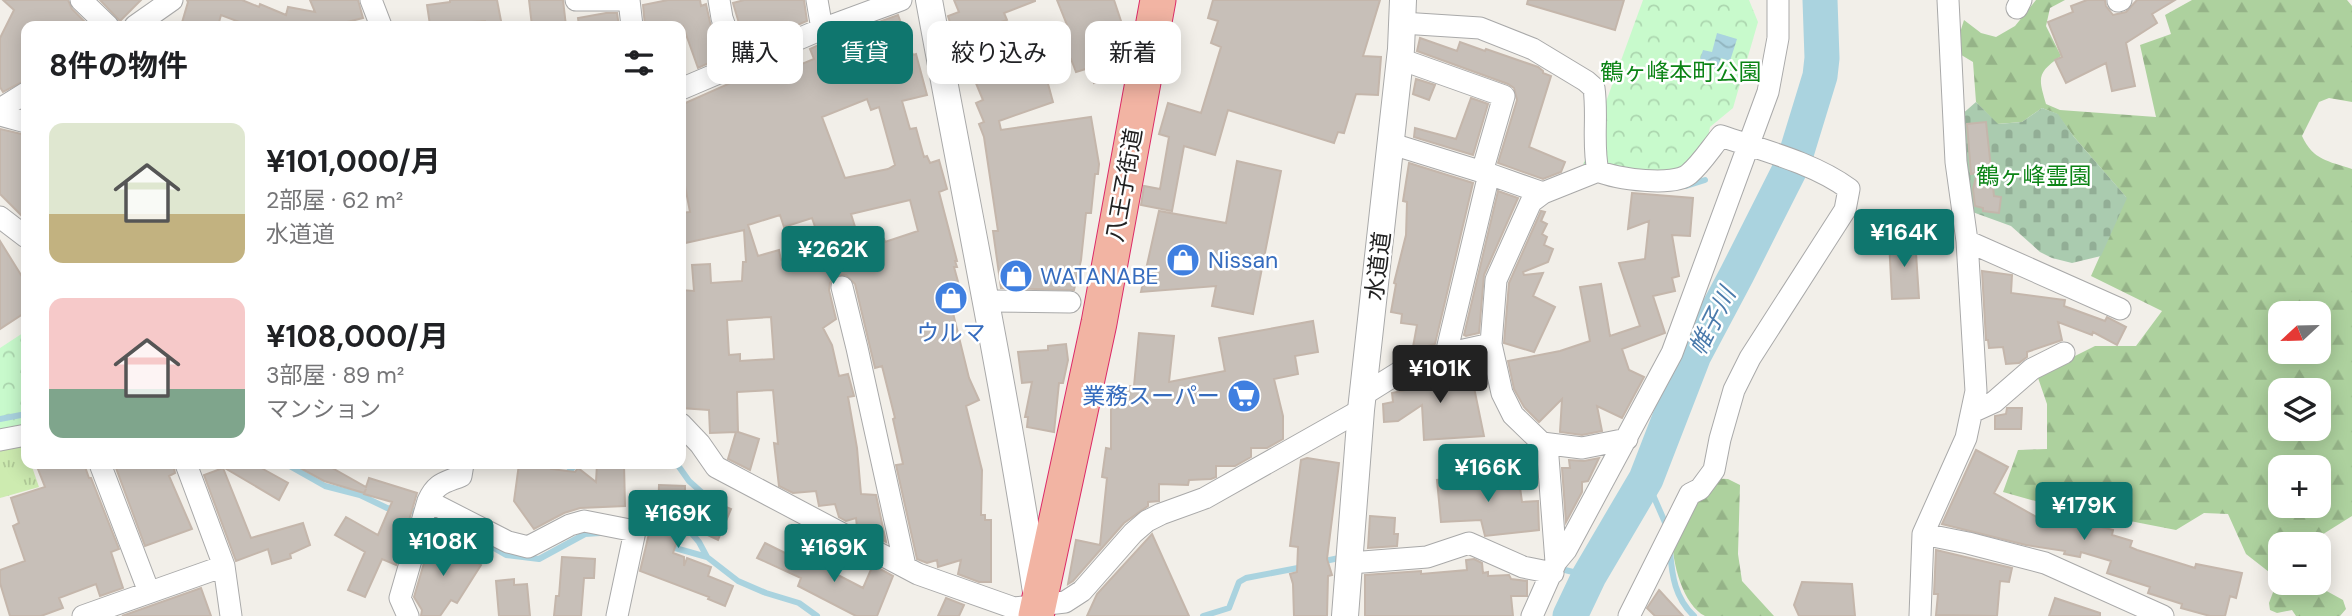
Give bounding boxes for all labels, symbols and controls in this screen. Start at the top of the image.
chip: 購入 [707,21,803,84]
chip: 賃貸 [817,21,913,84]
chip: 絞り込み [927,21,1071,84]
chip: 新着 [1085,21,1181,84]
icon: filters [620,44,658,82]
text: 8件の物件 [49,46,188,85]
park label: 鶴ヶ峰本町公園 [1601,57,1762,87]
street label: 八王子街道 [1099,126,1149,244]
text: ¥101,000/月 [266,142,441,181]
icon: home [105,151,189,235]
park label: 鶴ヶ峰霊園 [1977,161,2092,191]
text: 2部屋 · 62 m² [266,185,403,215]
pin: ¥164K [1855,210,1953,269]
text: ¥164K [1870,217,1938,247]
text: 水道道 [266,219,335,249]
pin: ¥262K [784,226,882,286]
street label: 水道道 [1359,230,1397,302]
text: ¥262K [798,234,868,264]
shop icon: Nissan [1164,241,1202,279]
place label: Nissan [1208,245,1278,275]
shop icon: WATANABE [997,257,1035,295]
place label: WATANABE [1040,261,1159,291]
shop icon: ウルマ [932,279,970,317]
water label: 帷子川 [1682,279,1744,360]
north arrow [2268,301,2331,364]
map controls [2268,301,2331,595]
text: ¥108,000/月 [266,317,449,356]
place label: ウルマ [917,318,986,348]
icon: home [105,326,189,410]
pin: ¥101K [1391,346,1489,405]
text: ¥101K [1409,353,1471,383]
text: 3部屋 · 89 m² [266,360,404,390]
supermarket icon: 業務スーパー [1225,377,1263,415]
button: layers [2268,378,2331,441]
place label: 業務スーパー [1082,381,1220,411]
text: マンション [266,394,381,424]
pin: ¥166K [1439,444,1537,504]
text: ¥166K [1454,452,1522,482]
button: + [2268,455,2331,518]
pin: ¥179K [2035,482,2133,542]
pin: ¥169K [629,490,727,550]
text: ¥179K [2051,490,2117,520]
text: ¥169K [644,498,712,528]
pin: ¥108K [394,518,492,578]
pin: ¥169K [785,524,883,584]
text: ¥108K [408,526,478,556]
text: ¥169K [800,532,868,562]
button: − [2268,532,2331,595]

